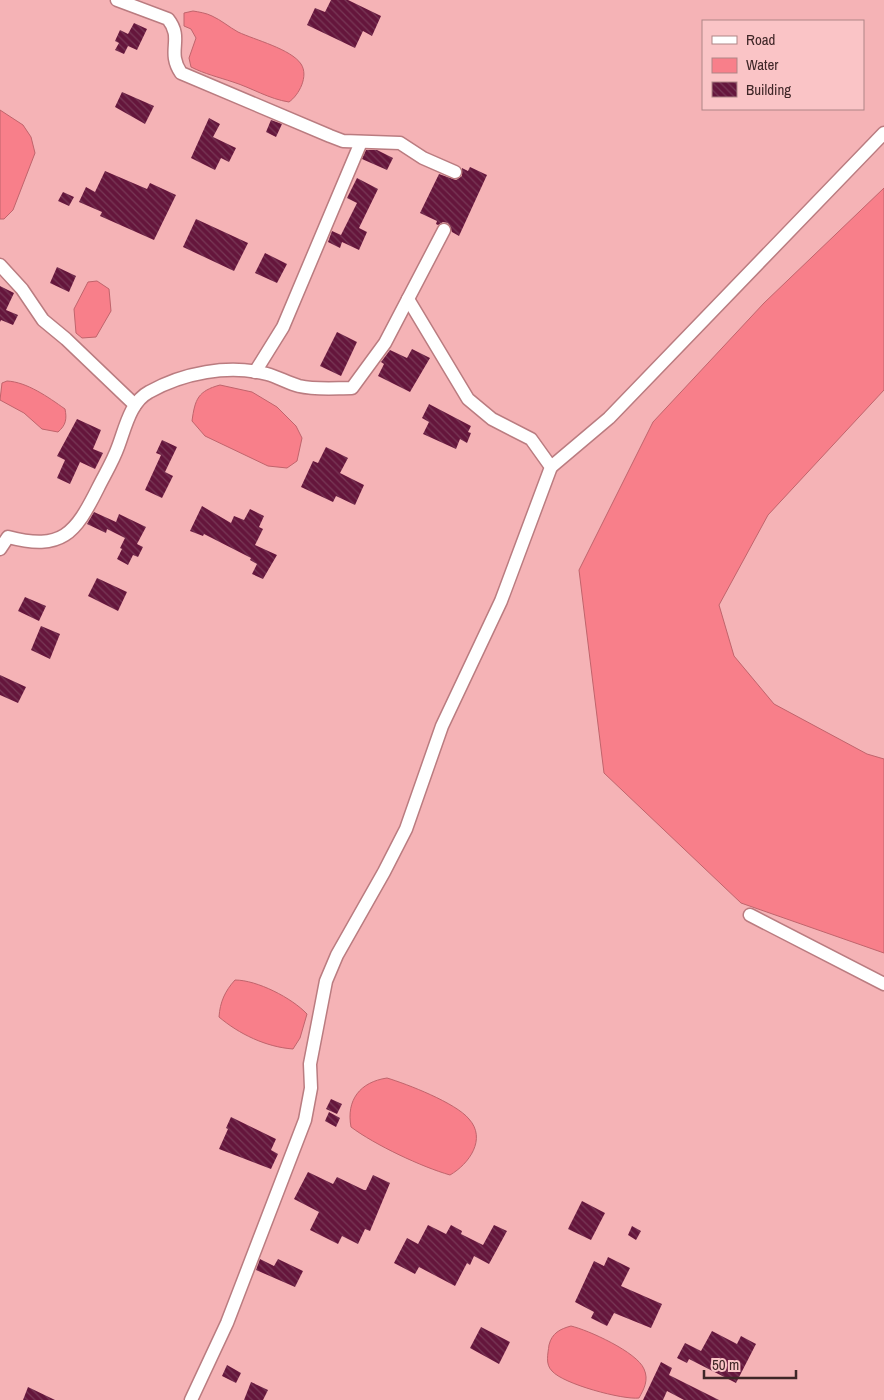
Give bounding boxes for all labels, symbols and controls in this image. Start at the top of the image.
legend [702,20,864,110]
text: Road [746,29,775,50]
text: Water [746,54,778,75]
text: Building [746,79,791,100]
scale bar [704,1348,796,1380]
text: 50 m [712,1354,739,1375]

